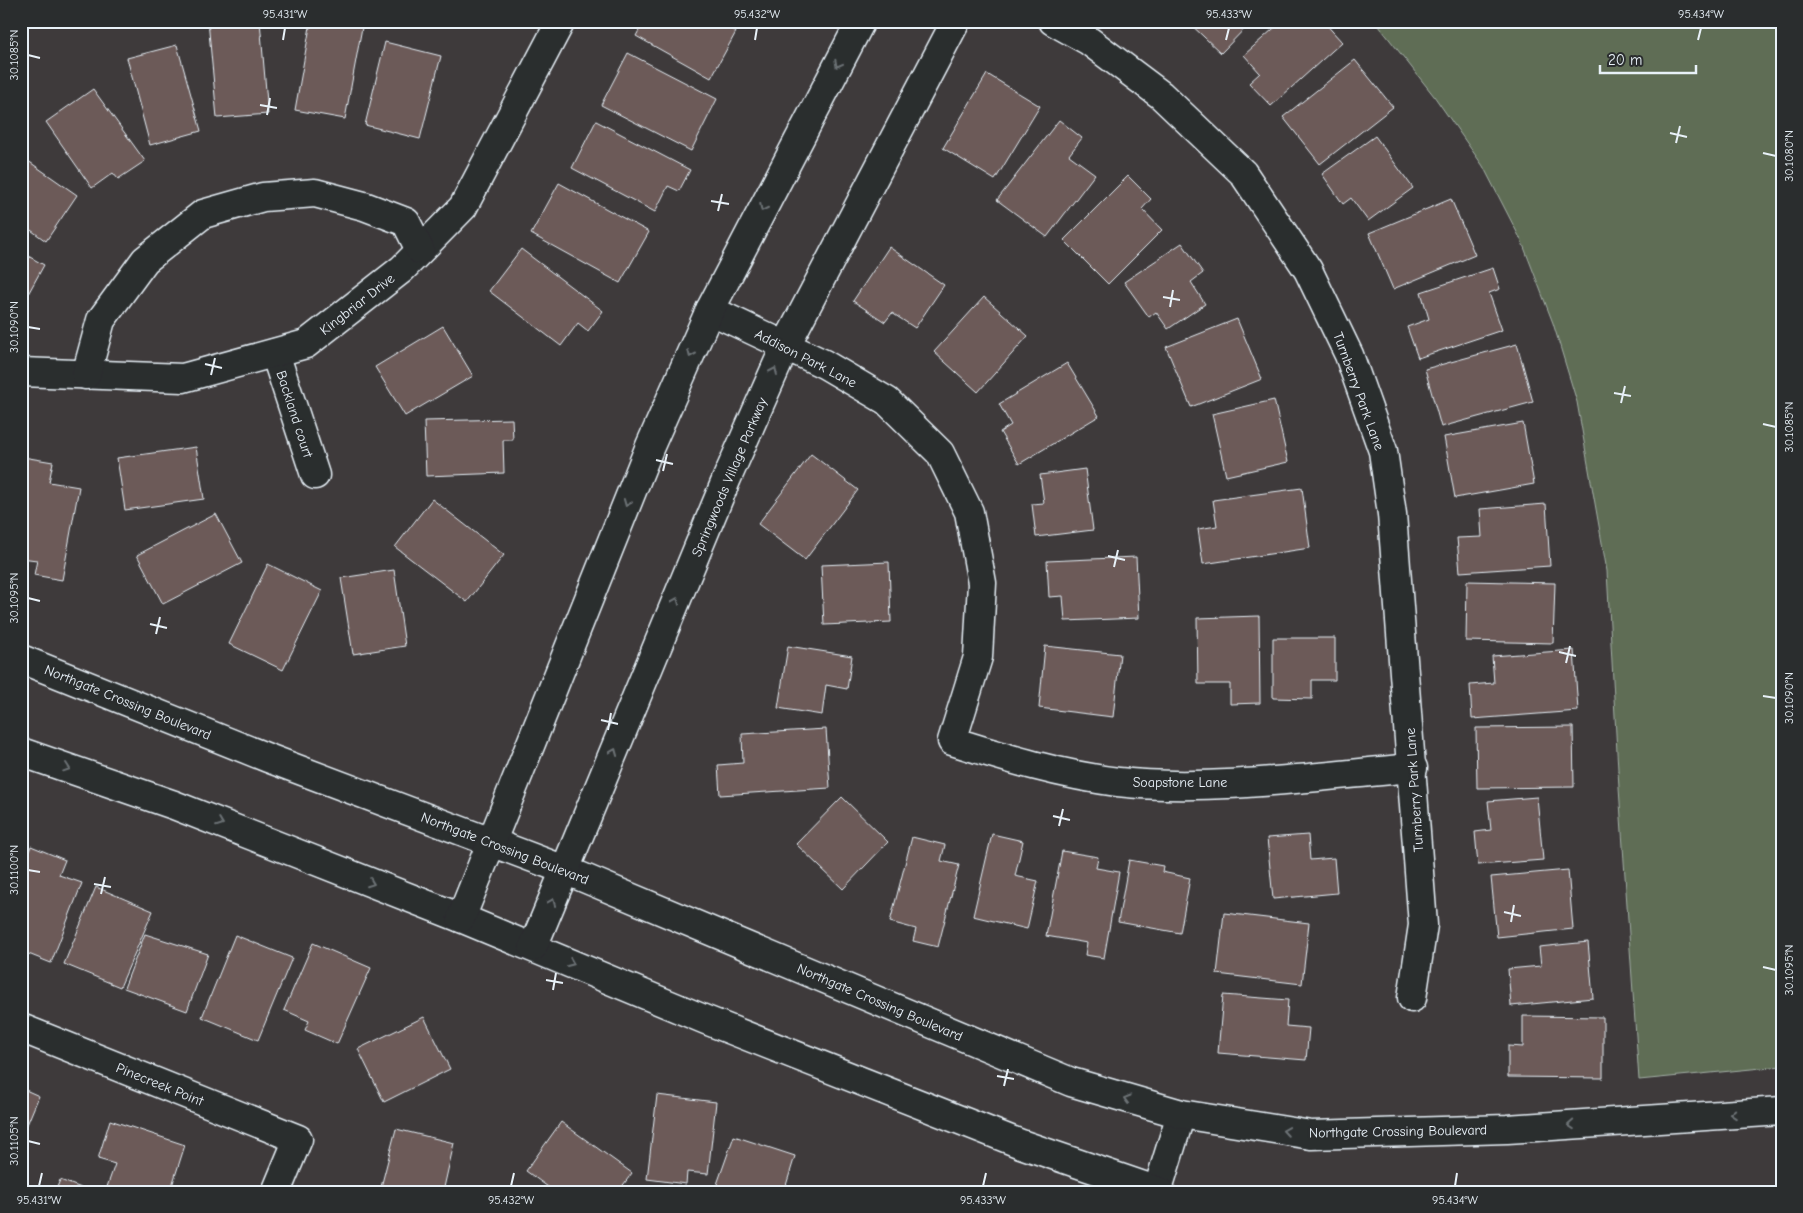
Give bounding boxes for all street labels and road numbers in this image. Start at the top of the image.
street label: Kingbriar Drive [317,270,398,339]
street label: Addison Park Lane [752,325,860,391]
street label: Turnberry Park Lane [1329,330,1388,453]
street label: Backland court [272,369,317,461]
street label: Springwoods Village Parkway [688,394,771,559]
street label: Northgate Crossing Boulevard [42,661,214,744]
street label: Turnberry Park Lane [1402,727,1427,853]
street label: Soapstone Lane [1133,774,1227,791]
street label: Northgate Crossing Boulevard [419,809,591,888]
street label: Northgate Crossing Boulevard [794,960,965,1045]
street label: Pinecreek Point [114,1059,207,1110]
street label: Northgate Crossing Boulevard [1309,1121,1487,1142]

